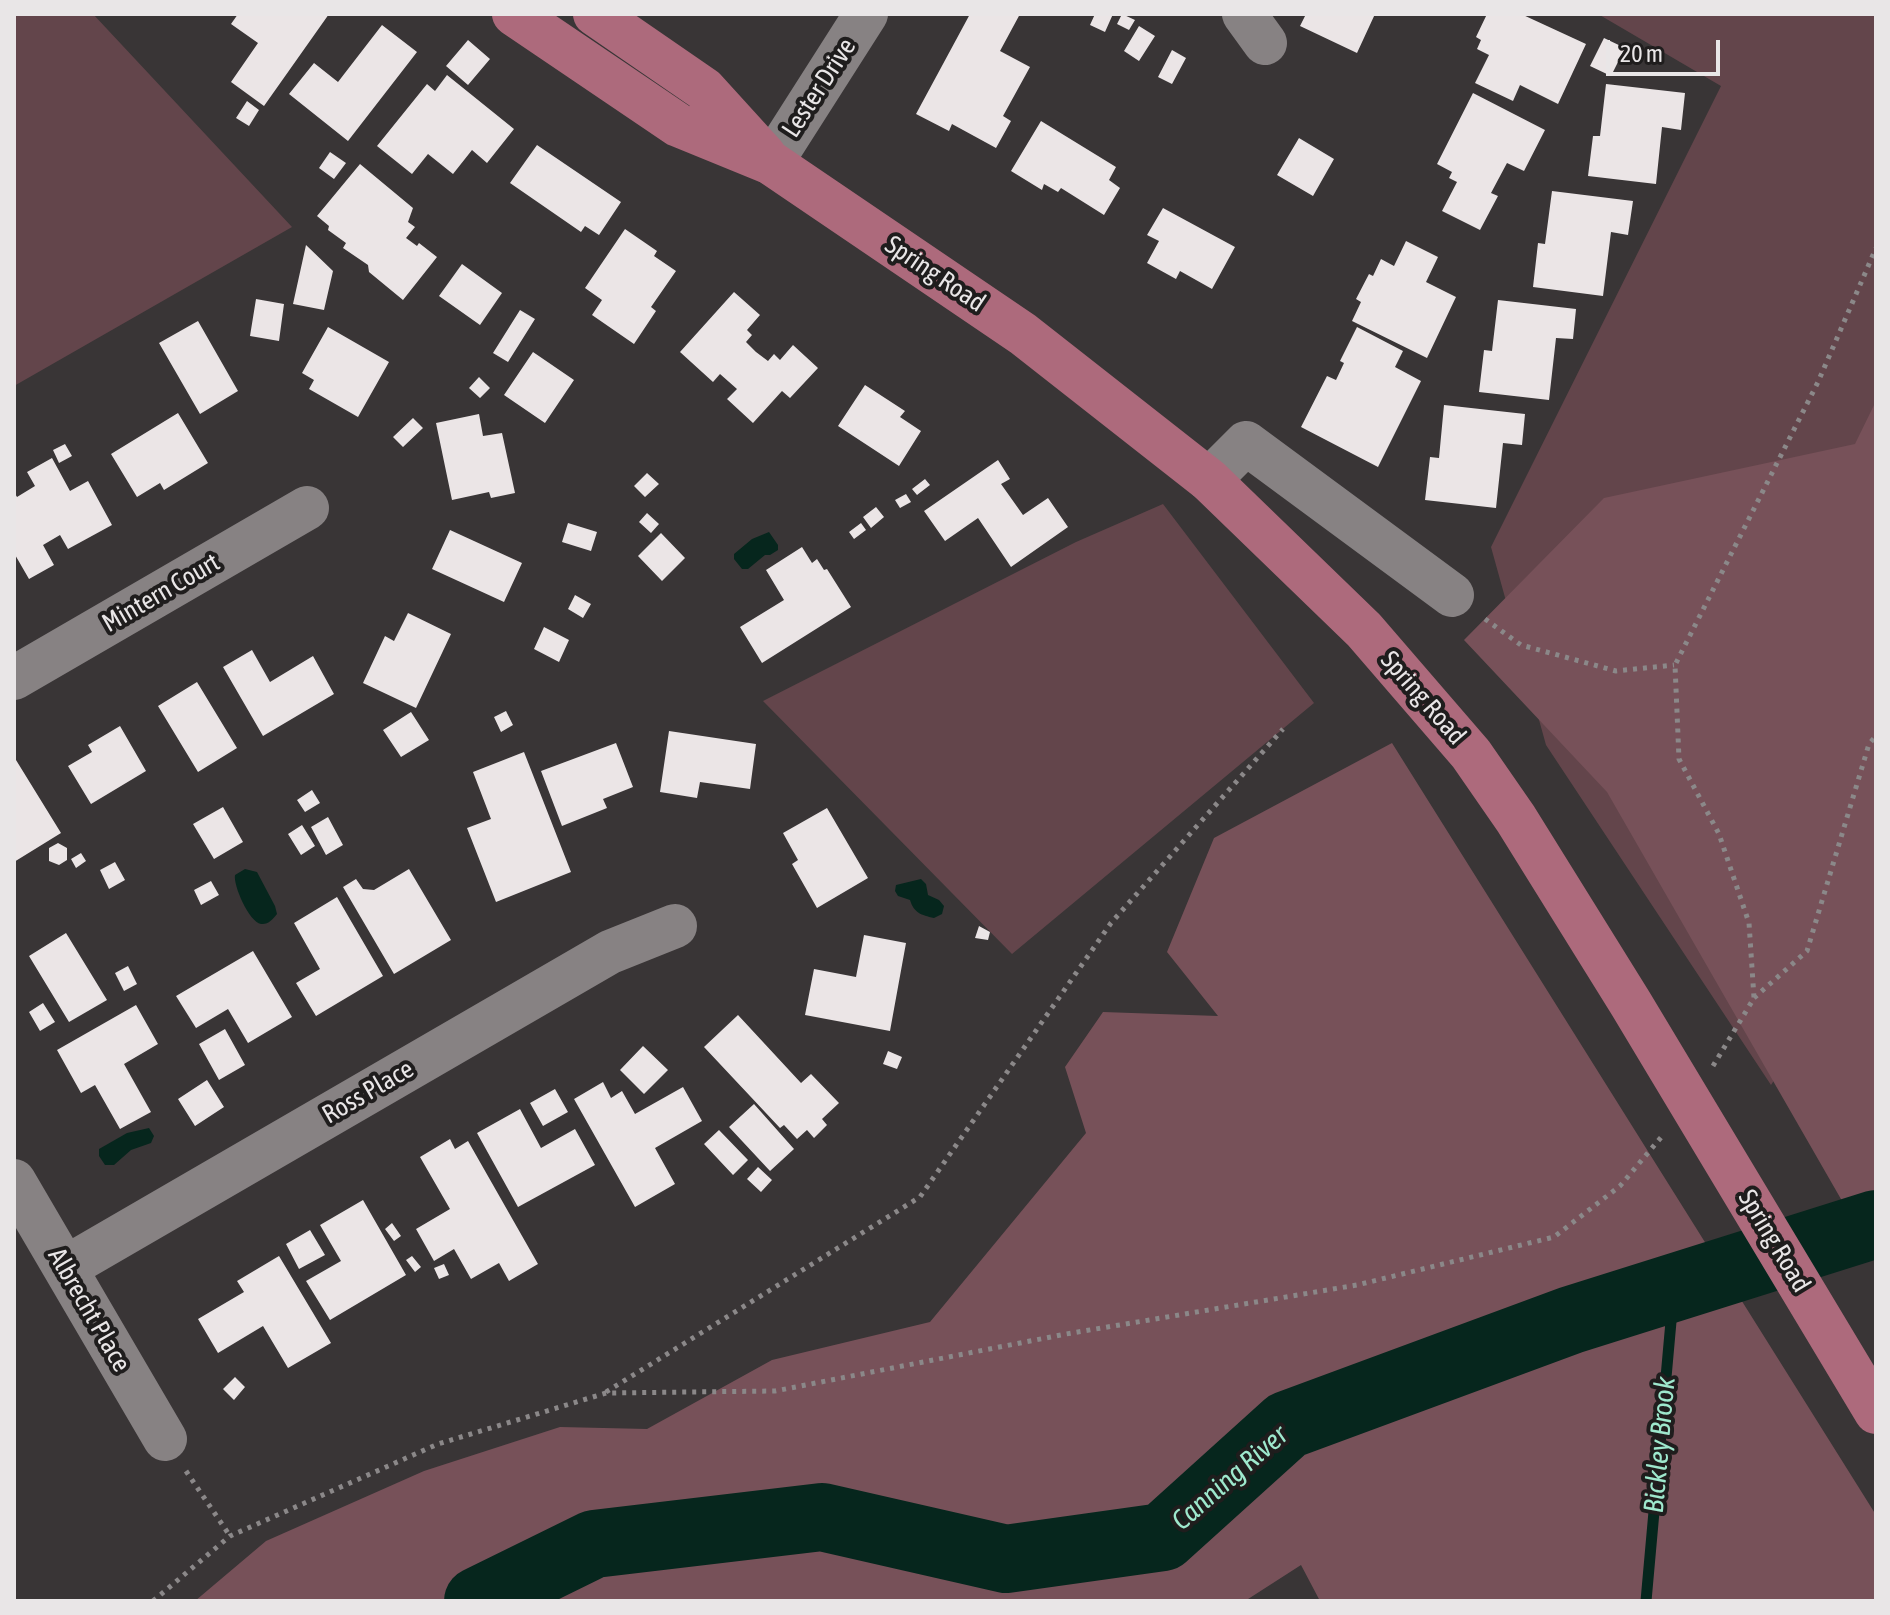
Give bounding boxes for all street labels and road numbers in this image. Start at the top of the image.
street label: Lester Drive [775,33,863,143]
street label: Spring Road [879,229,991,319]
street label: Mintern Court [97,547,225,639]
street label: Spring Road [1374,645,1472,751]
street label: Ross Place [317,1053,419,1131]
street label: Spring Road [1731,1184,1817,1298]
street label: Albrecht Place [41,1243,137,1377]

